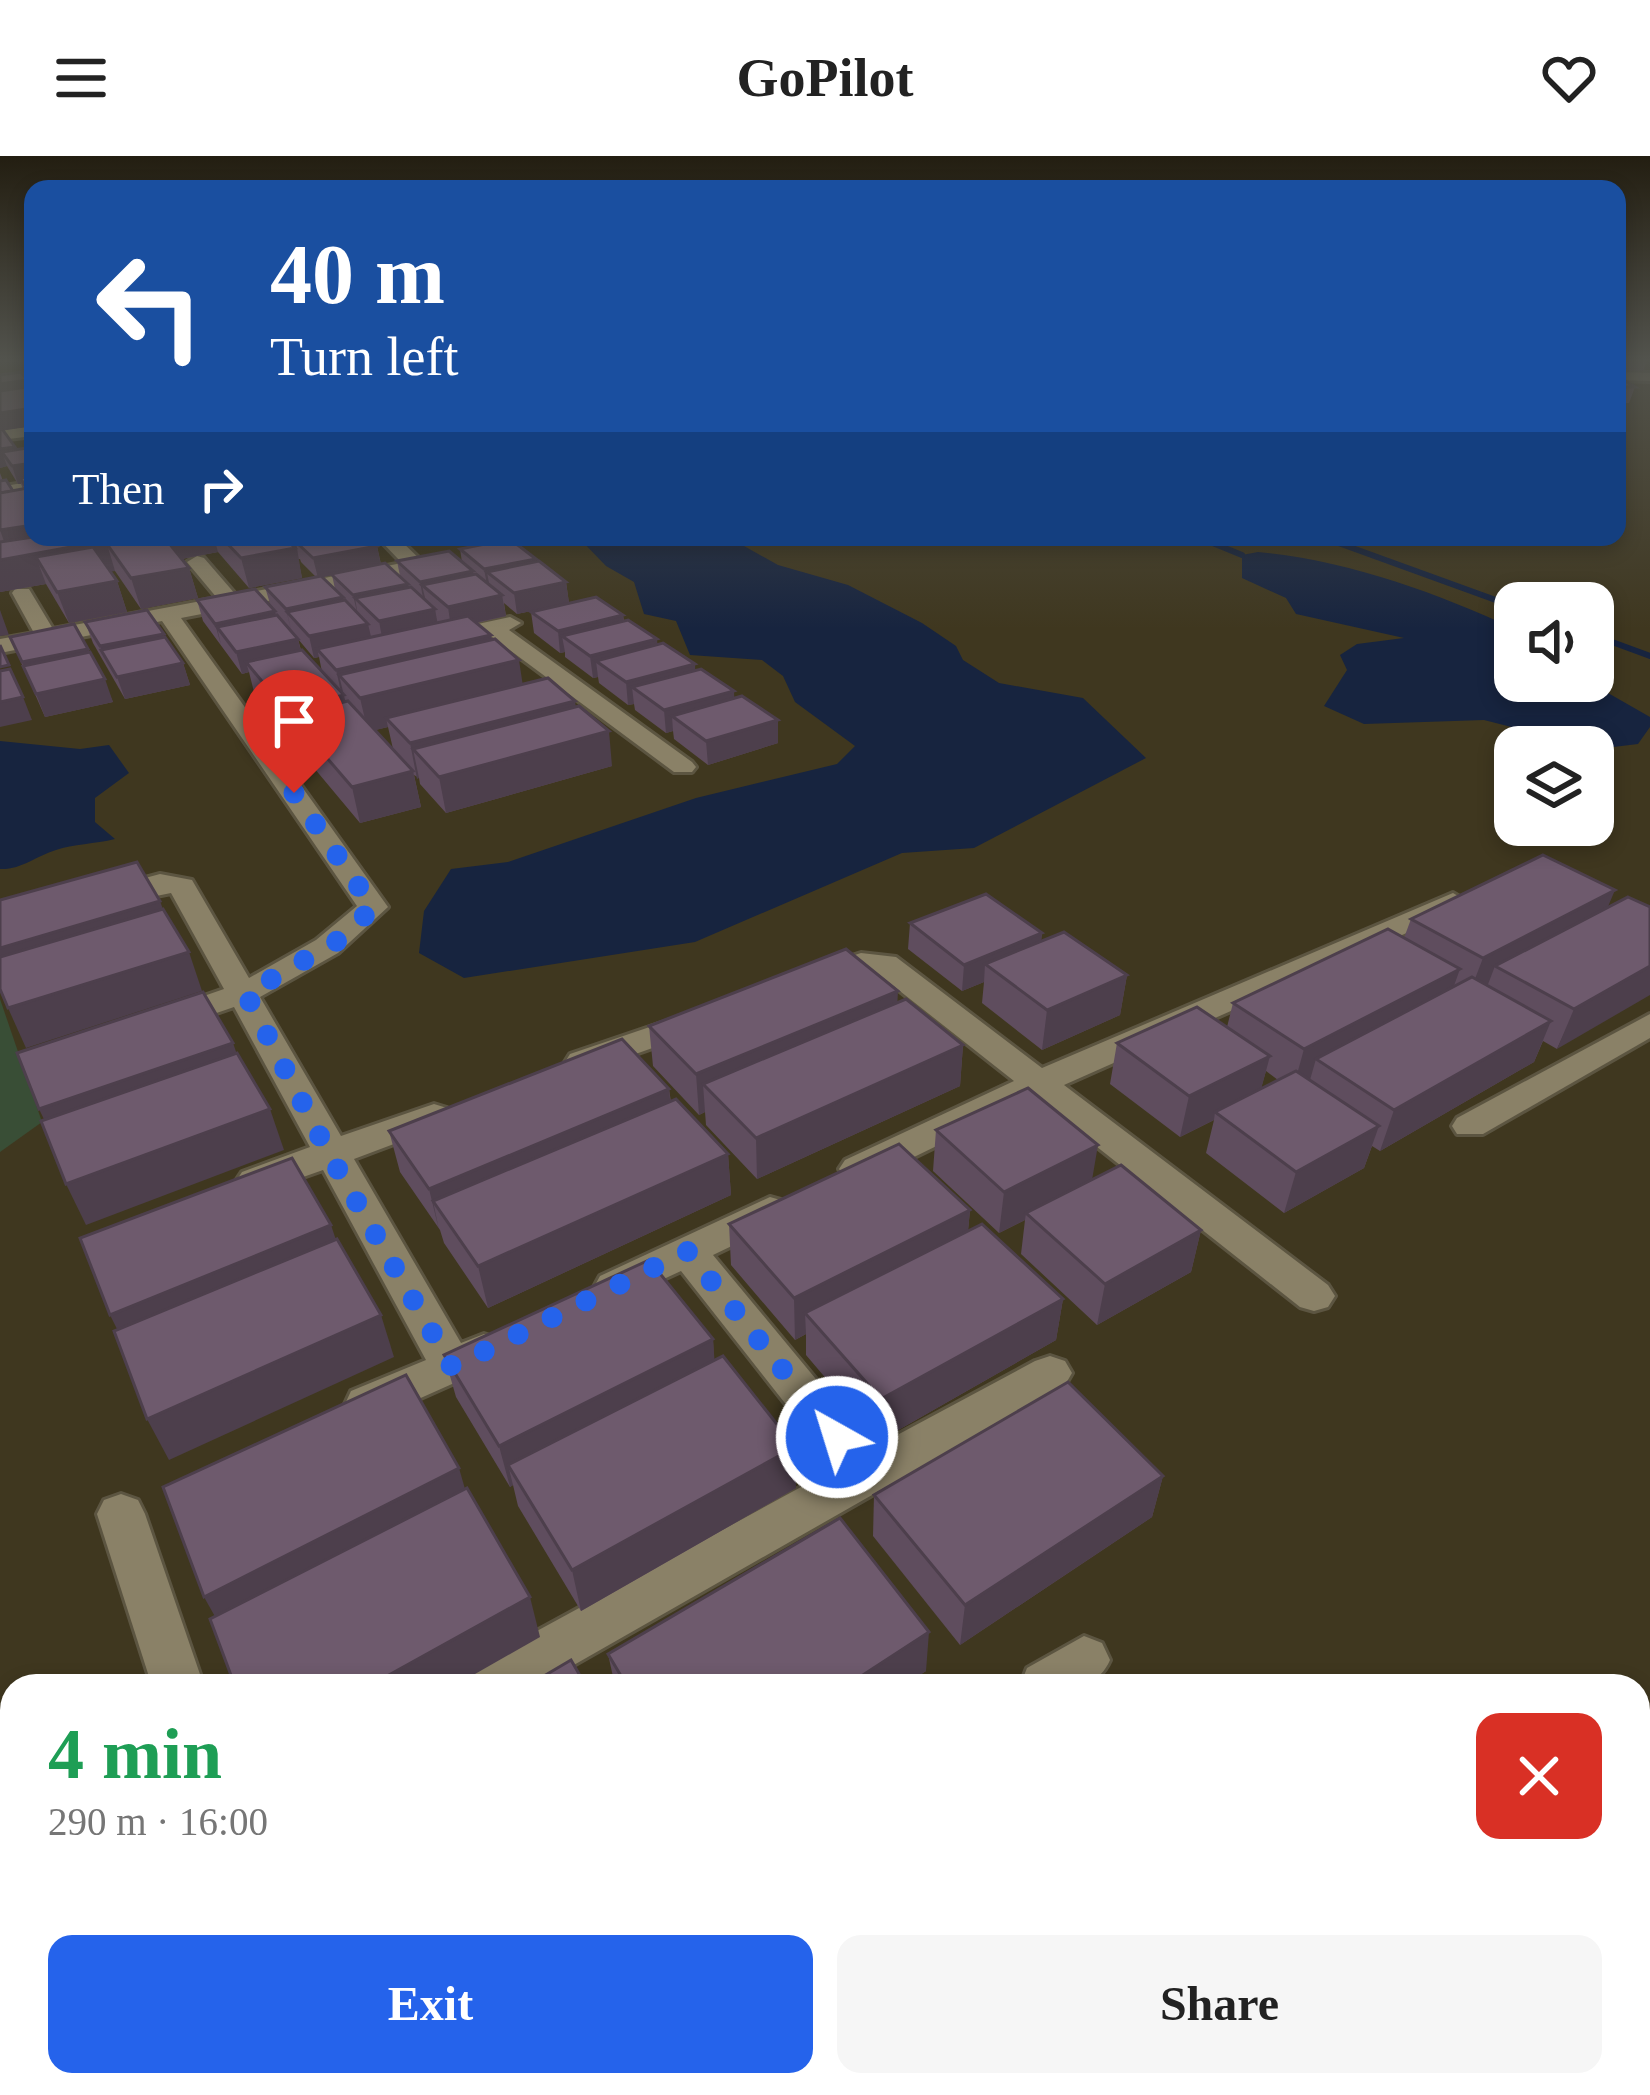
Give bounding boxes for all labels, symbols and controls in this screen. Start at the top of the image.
icon: menu [48,45,114,111]
icon: heart [1536,45,1602,111]
text: GoPilot [737,48,913,108]
icon: left [72,228,228,384]
text: 40 m [270,228,445,321]
text: Turn left [270,327,459,387]
icon: right [188,456,254,522]
text: Then [72,464,164,514]
map controls [1494,582,1614,846]
button: sound [1494,582,1614,702]
pin [243,670,345,793]
icon: arrive [261,688,327,754]
button: layers [1494,726,1614,846]
position arrow [774,1374,900,1500]
button: close [1476,1713,1602,1839]
text: 4 min [48,1714,222,1794]
text: 290 m · 16:00 [48,1800,268,1843]
button: Exit [48,1935,813,2073]
button: Share [837,1935,1602,2073]

